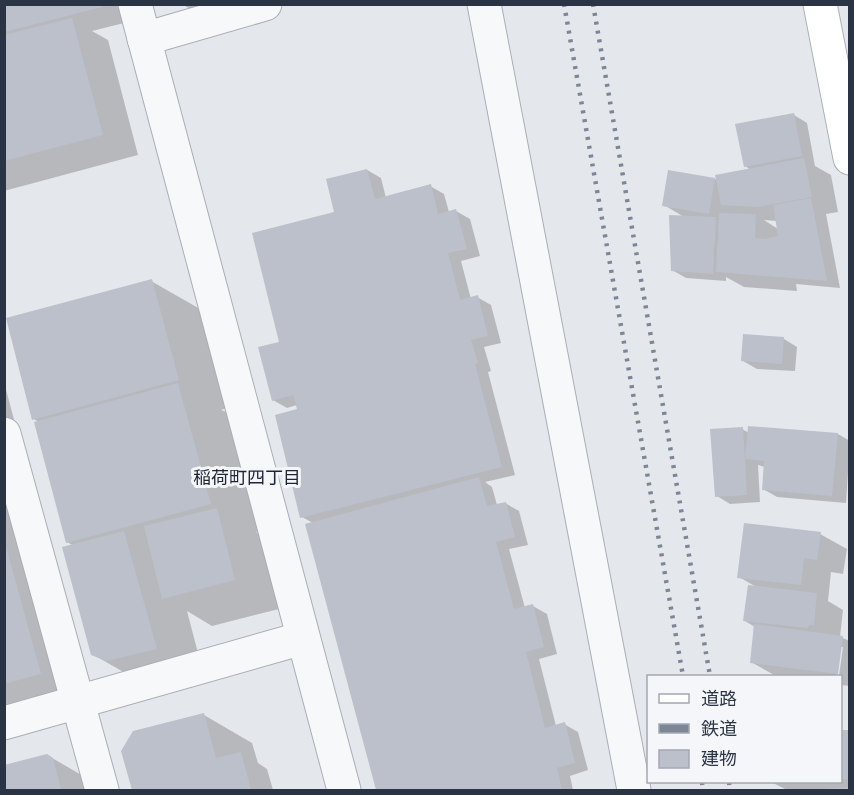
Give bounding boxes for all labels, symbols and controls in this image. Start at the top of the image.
district label: 稲荷町四丁目 [193,465,301,489]
legend [647,675,842,783]
text: 道路 [701,686,737,710]
text: 鉄道 [701,716,737,740]
text: 建物 [701,746,737,770]

